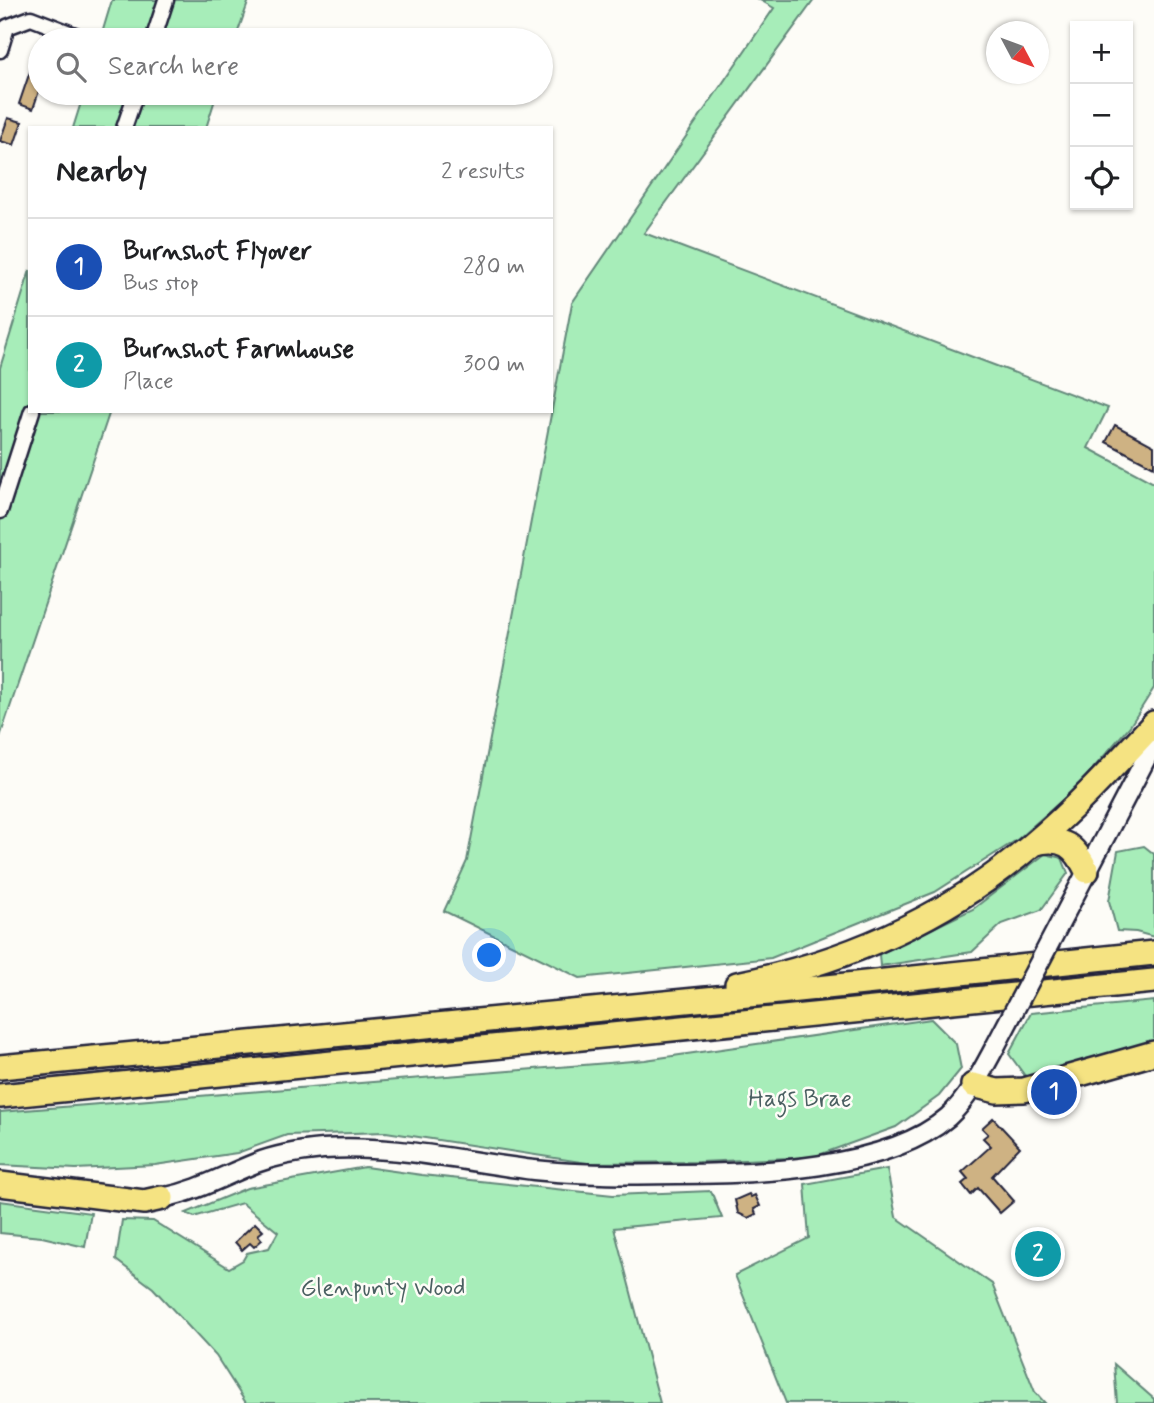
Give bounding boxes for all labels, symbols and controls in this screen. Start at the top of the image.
north arrow [986,21,1049,84]
map controls [1070,21,1133,210]
button: + [1070,21,1133,84]
search box [28,28,553,105]
icon: search [52,48,90,86]
text: Search here [108,50,239,84]
button: − [1070,84,1133,147]
button: locate [1070,147,1133,210]
text: Nearby [56,152,147,191]
text: 2 results [441,157,525,187]
text: Burnshot Flyover [123,235,312,269]
text: 1 [74,252,84,282]
text: 280 m [463,252,525,282]
text: Bus stop [123,269,199,299]
text: Burnshot Farmhouse [123,333,354,367]
text: 2 [73,350,85,380]
text: 300 m [463,350,525,380]
text: Place [123,367,174,397]
your location [472,938,506,972]
pin: 1 [1031,1066,1077,1118]
park label: Hags Brae [748,1084,852,1118]
pin: 2 [1015,1228,1061,1280]
park label: Glenpunty Wood [301,1273,466,1304]

